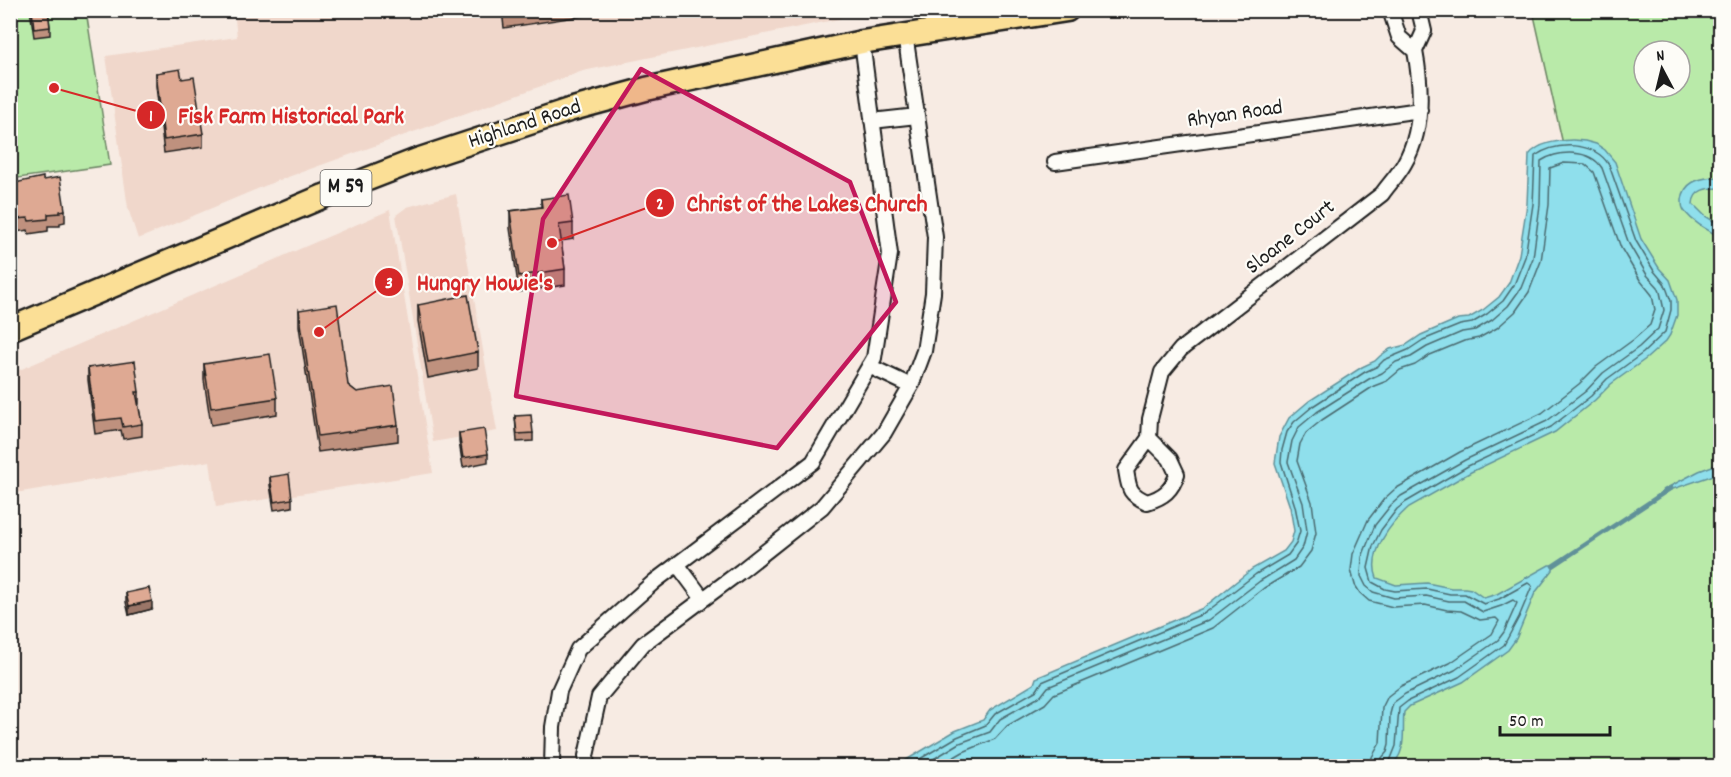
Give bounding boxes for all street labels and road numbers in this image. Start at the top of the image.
street label: Highland Road [464,92,586,158]
street label: Rhyan Road [1185,93,1285,137]
road number: M 59 [320,170,372,206]
street label: Sloane Court [1240,193,1342,283]

